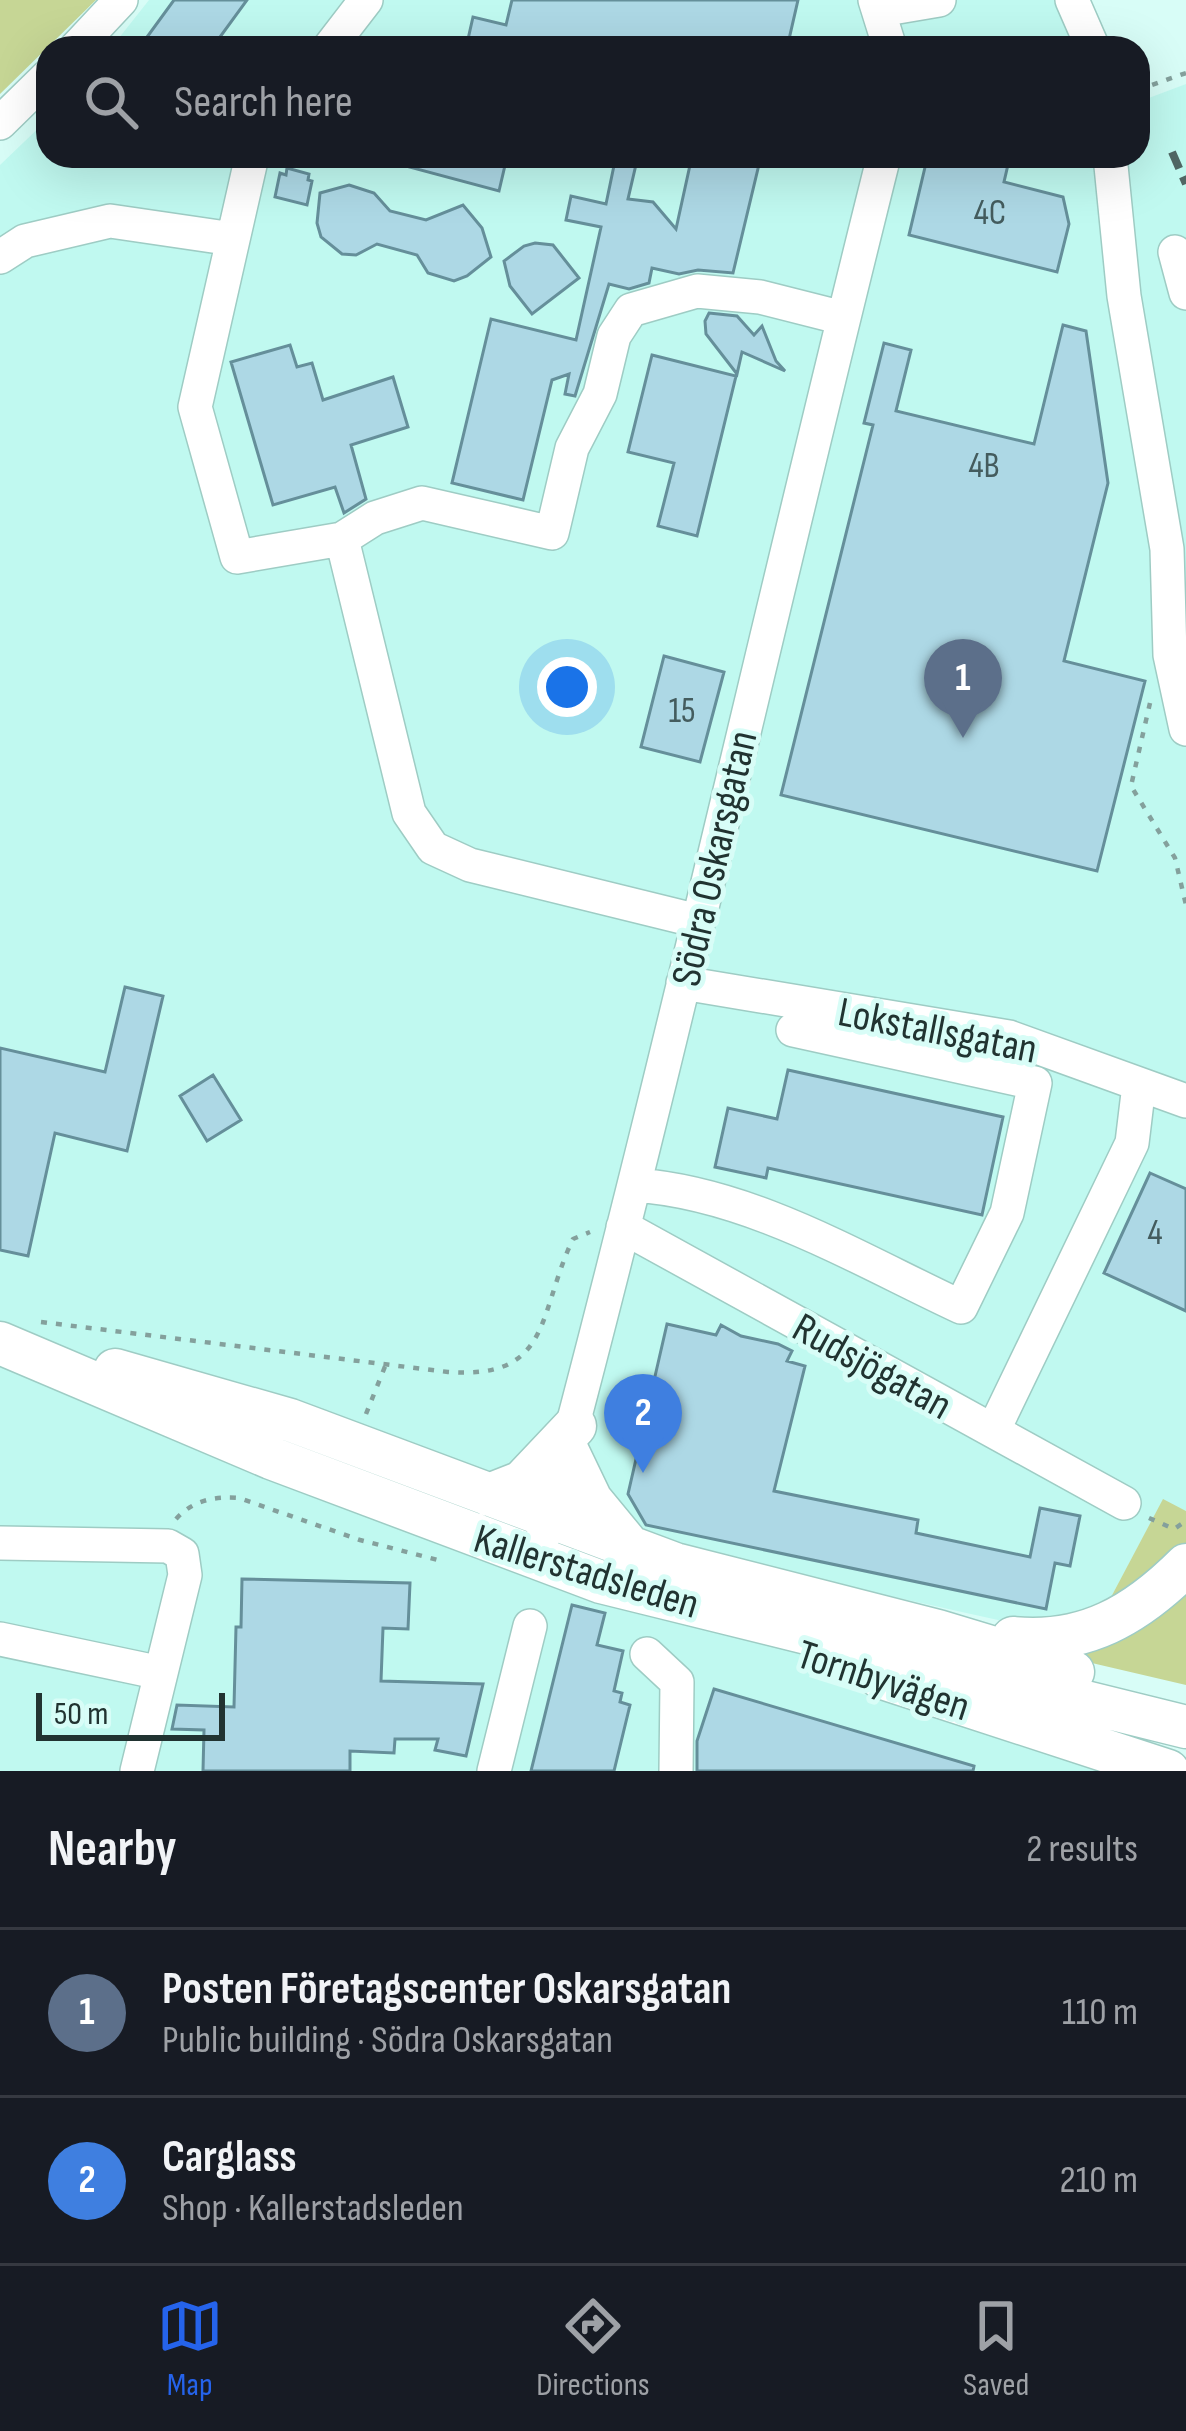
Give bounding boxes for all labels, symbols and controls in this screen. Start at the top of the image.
search box [36,36,1150,168]
icon: search [78,69,144,135]
text: Search here [174,75,353,130]
house number: 4C [974,192,1006,235]
house number: 4B [968,445,1000,488]
pin: 1 [924,639,1002,738]
your location [537,657,597,717]
house number: 15 [668,690,696,733]
street label: Södra Oskarsgatan [661,726,770,991]
street label: Lokstallsgatan [834,987,1041,1076]
house number: 4 [1147,1212,1163,1255]
street label: Rudsjögatan [784,1303,960,1432]
pin: 2 [604,1374,682,1473]
street label: Kallerstadsleden [468,1514,705,1631]
street label: Tornbyvägen [791,1630,976,1733]
scale bar [36,1687,225,1740]
text: 50 m [54,1694,108,1734]
text: Nearby [48,1819,177,1880]
text: 2 results [1026,1826,1138,1873]
text: Posten Företagscenter Oskarsgatan [162,1962,731,2017]
text: 1 [79,1989,95,2036]
text: 110 m [1062,1989,1138,2036]
text: Public building · Södra Oskarsgatan [162,2017,613,2064]
text: Carglass [162,2130,297,2185]
text: 2 [78,2157,96,2204]
text: 210 m [1060,2157,1138,2204]
text: Shop · Kallerstadsleden [162,2185,464,2232]
tab: Map [157,2293,223,2405]
tab: Directions [536,2293,650,2405]
tab: Saved [963,2293,1029,2405]

